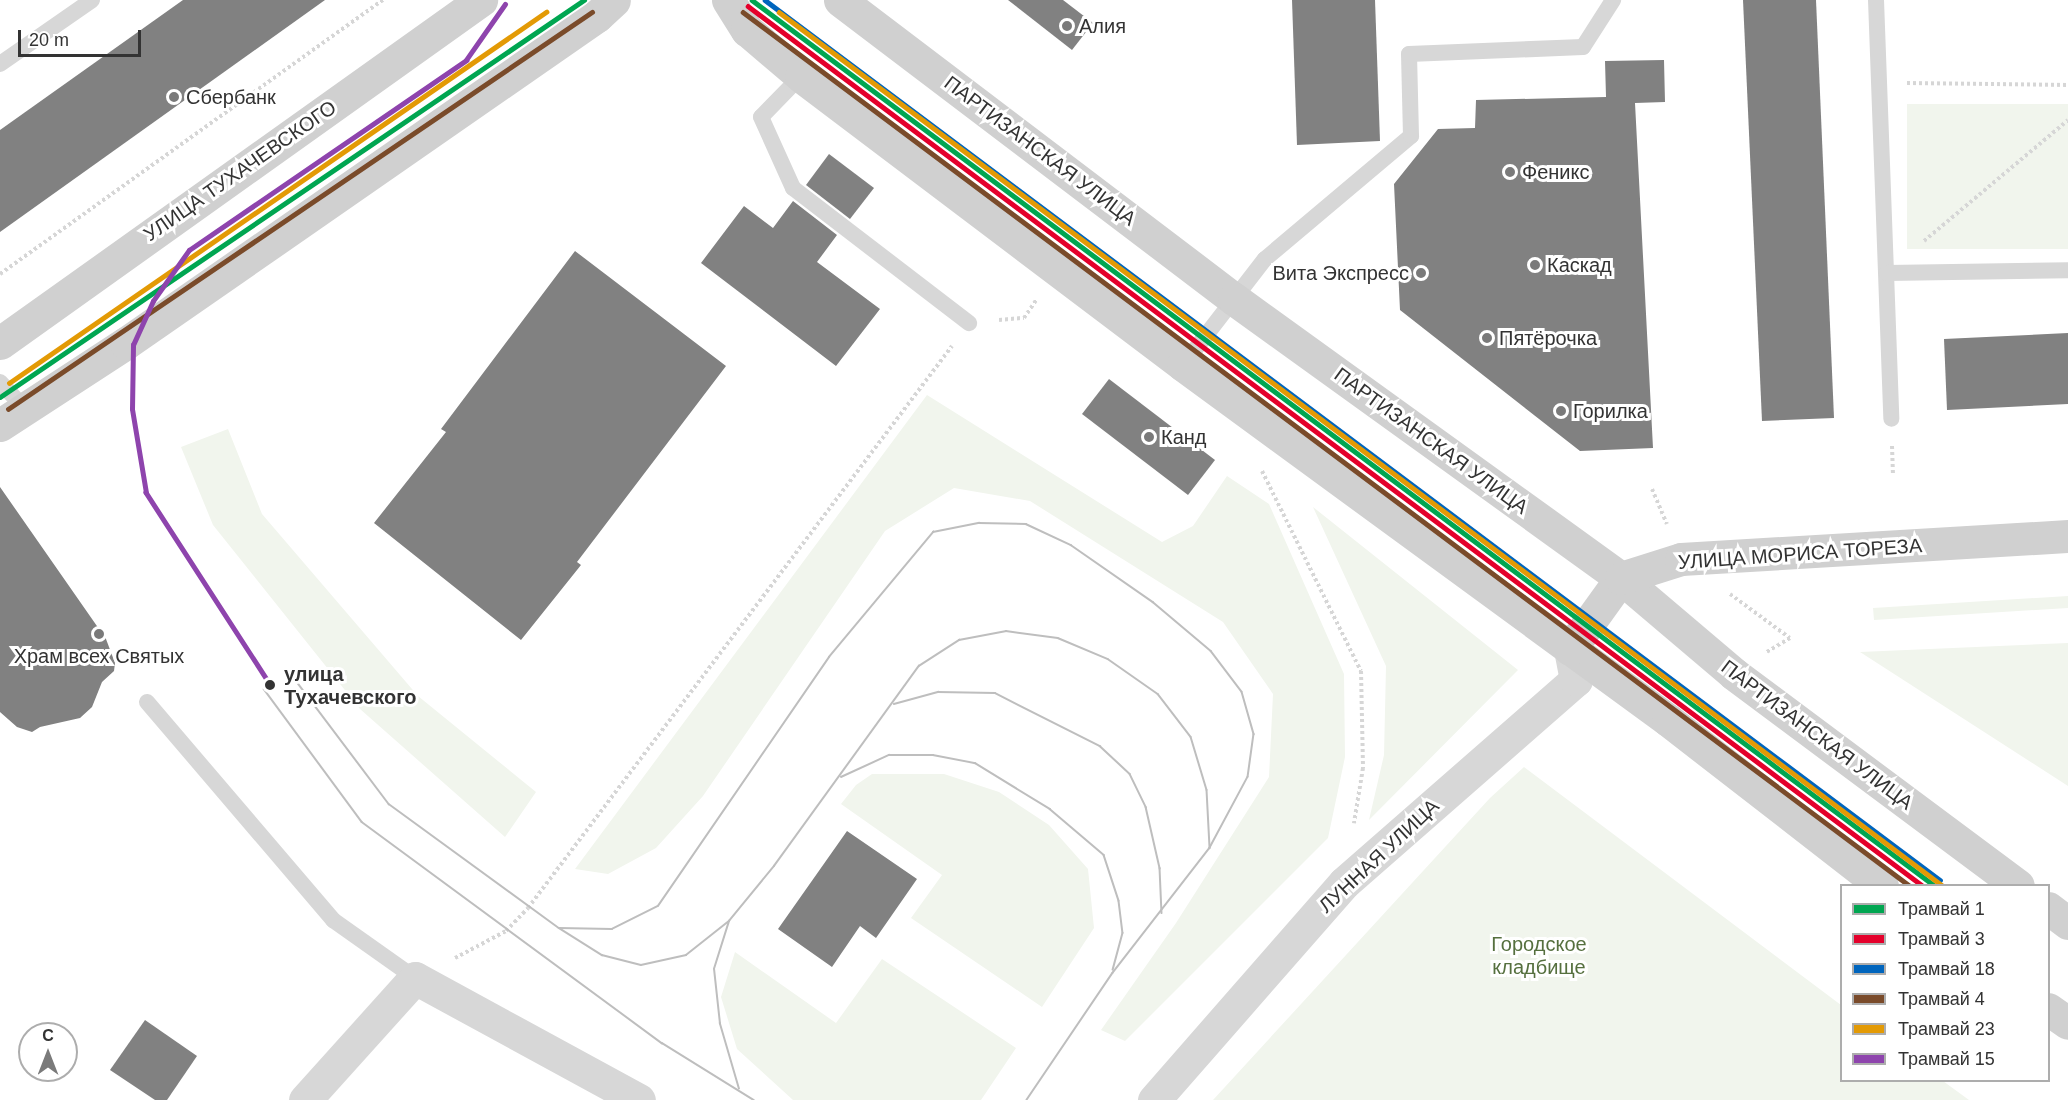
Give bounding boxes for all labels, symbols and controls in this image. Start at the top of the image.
place label: Алия [1079,14,1126,38]
scale bar [21,18,144,56]
marker: Алия [1060,19,1074,33]
text: 20 m [29,30,69,50]
street label: ПАРТИЗАНСКАЯ УЛИЦА [939,71,1141,231]
place label: Сбербанк [186,85,276,109]
marker: Сбербанк [167,90,181,104]
street label: УЛИЦА ТУХАЧЕВСКОГО [139,95,341,247]
place label: Феникс [1522,160,1590,184]
marker: Феникс [1503,165,1517,179]
place label: Каскад [1547,253,1612,277]
marker: Каскад [1528,258,1542,272]
place label: Вита Экспресс [1272,261,1409,285]
marker: Вита Экспресс [1414,266,1428,280]
place label: Пятёрочка [1499,326,1597,350]
marker: Пятёрочка [1480,331,1494,345]
street label: ПАРТИЗАНСКАЯ УЛИЦА [1329,363,1533,519]
place label: Горилка [1573,399,1648,423]
marker: Горилка [1554,404,1568,418]
place label: Канд [1161,425,1206,449]
marker: Канд [1142,430,1156,444]
street label: УЛИЦА МОРИСА ТОРЕЗА [1677,533,1923,575]
marker: Храм всех Святых [92,627,106,641]
place label: Храм всех Святых [14,644,184,668]
street label: ПАРТИЗАНСКАЯ УЛИЦА [1716,655,1918,815]
place label: улица Тухачевского [284,662,416,709]
marker: улица Тухачевского [261,676,279,694]
street label: ЛУННАЯ УЛИЦА [1314,794,1444,918]
legend [1840,884,2050,1082]
text: Трамвай 1 [1898,899,1985,919]
text: Трамвай 3 [1898,929,1985,949]
park label: Городское кладбище [1491,933,1587,980]
text: Трамвай 18 [1898,959,1995,979]
text: Трамвай 4 [1898,989,1985,1009]
text: Трамвай 23 [1898,1019,1995,1039]
north arrow [18,1022,78,1082]
text: С [42,1027,54,1044]
text: Трамвай 15 [1898,1049,1995,1069]

